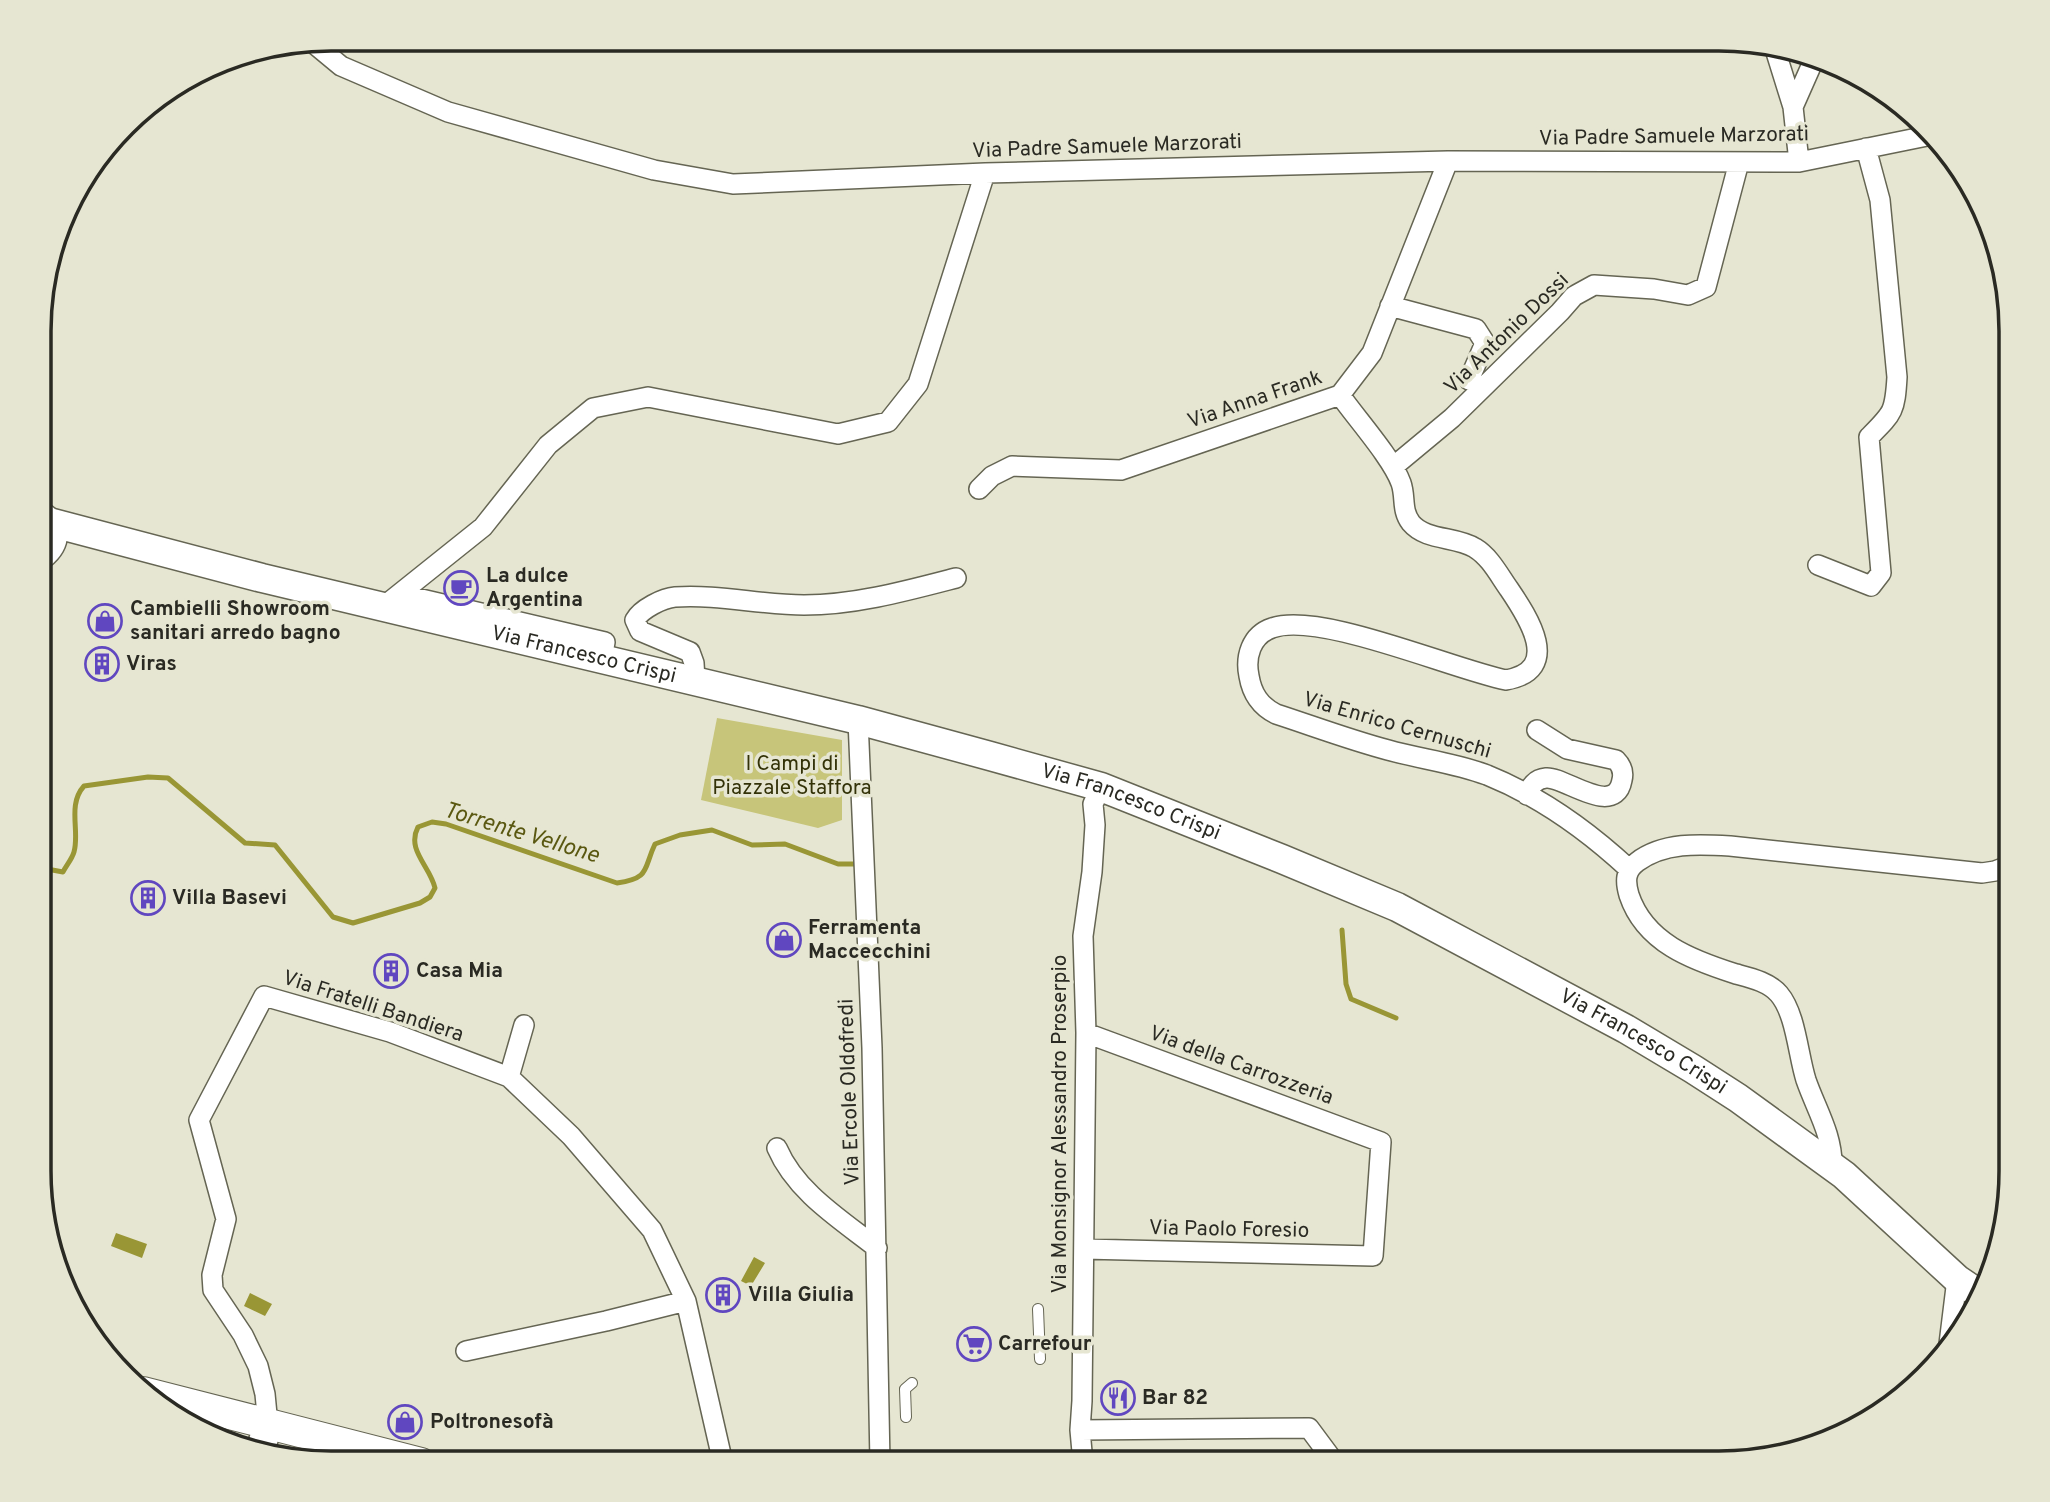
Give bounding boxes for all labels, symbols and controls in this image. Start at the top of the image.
street label: Via Padre Samuele Marzorati [1539,121,1809,153]
street label: Via Padre Samuele Marzorati [972,129,1242,165]
street label: Via Antonio Dossi [1439,267,1575,401]
street label: Via Anna Frank [1184,364,1326,436]
place label: La dulce Argentina [486,563,583,614]
cafe icon: La dulce Argentina [442,569,480,607]
place label: Cambielli Showroom sanitari arredo bagno [130,596,341,647]
shop icon: Cambielli Showroom sanitari arredo bagno [86,602,124,640]
street label: Via Francesco Crispi [489,620,679,690]
building icon: Viras [83,645,121,683]
place label: Viras [126,651,177,678]
street label: Via Enrico Cernuschi [1300,686,1494,766]
park label: I Campi di Piazzale Staffora [712,751,872,802]
street label: Via Francesco Crispi [1038,757,1225,847]
water label: Torrente Vellone [440,797,603,872]
building icon: Villa Basevi [129,879,167,917]
place label: Villa Basevi [172,885,287,912]
place label: Ferramenta Maccecchini [808,915,931,966]
shop icon: Ferramenta Maccecchini [765,921,803,959]
building icon: Casa Mia [372,952,410,990]
street label: Via Monsignor Alessandro Proserpio [1047,955,1074,1293]
place label: Casa Mia [416,958,503,985]
street label: Via Fratelli Bandiera [279,965,467,1049]
street label: Via Francesco Crispi [1555,983,1732,1101]
street label: Via Ercole Oldofredi [833,998,867,1186]
street label: Via della Carrozzeria [1145,1020,1337,1112]
street label: Via Paolo Foresio [1149,1215,1309,1245]
building icon: Villa Giulia [704,1276,742,1314]
place label: Villa Giulia [748,1282,854,1309]
supermarket icon: Carrefour [955,1325,993,1363]
place label: Carrefour [998,1331,1092,1358]
restaurant icon: Bar 82 [1099,1379,1137,1417]
place label: Bar 82 [1142,1385,1208,1412]
shop icon: Poltronesofà [386,1403,424,1441]
place label: Poltronesofà [430,1409,554,1436]

